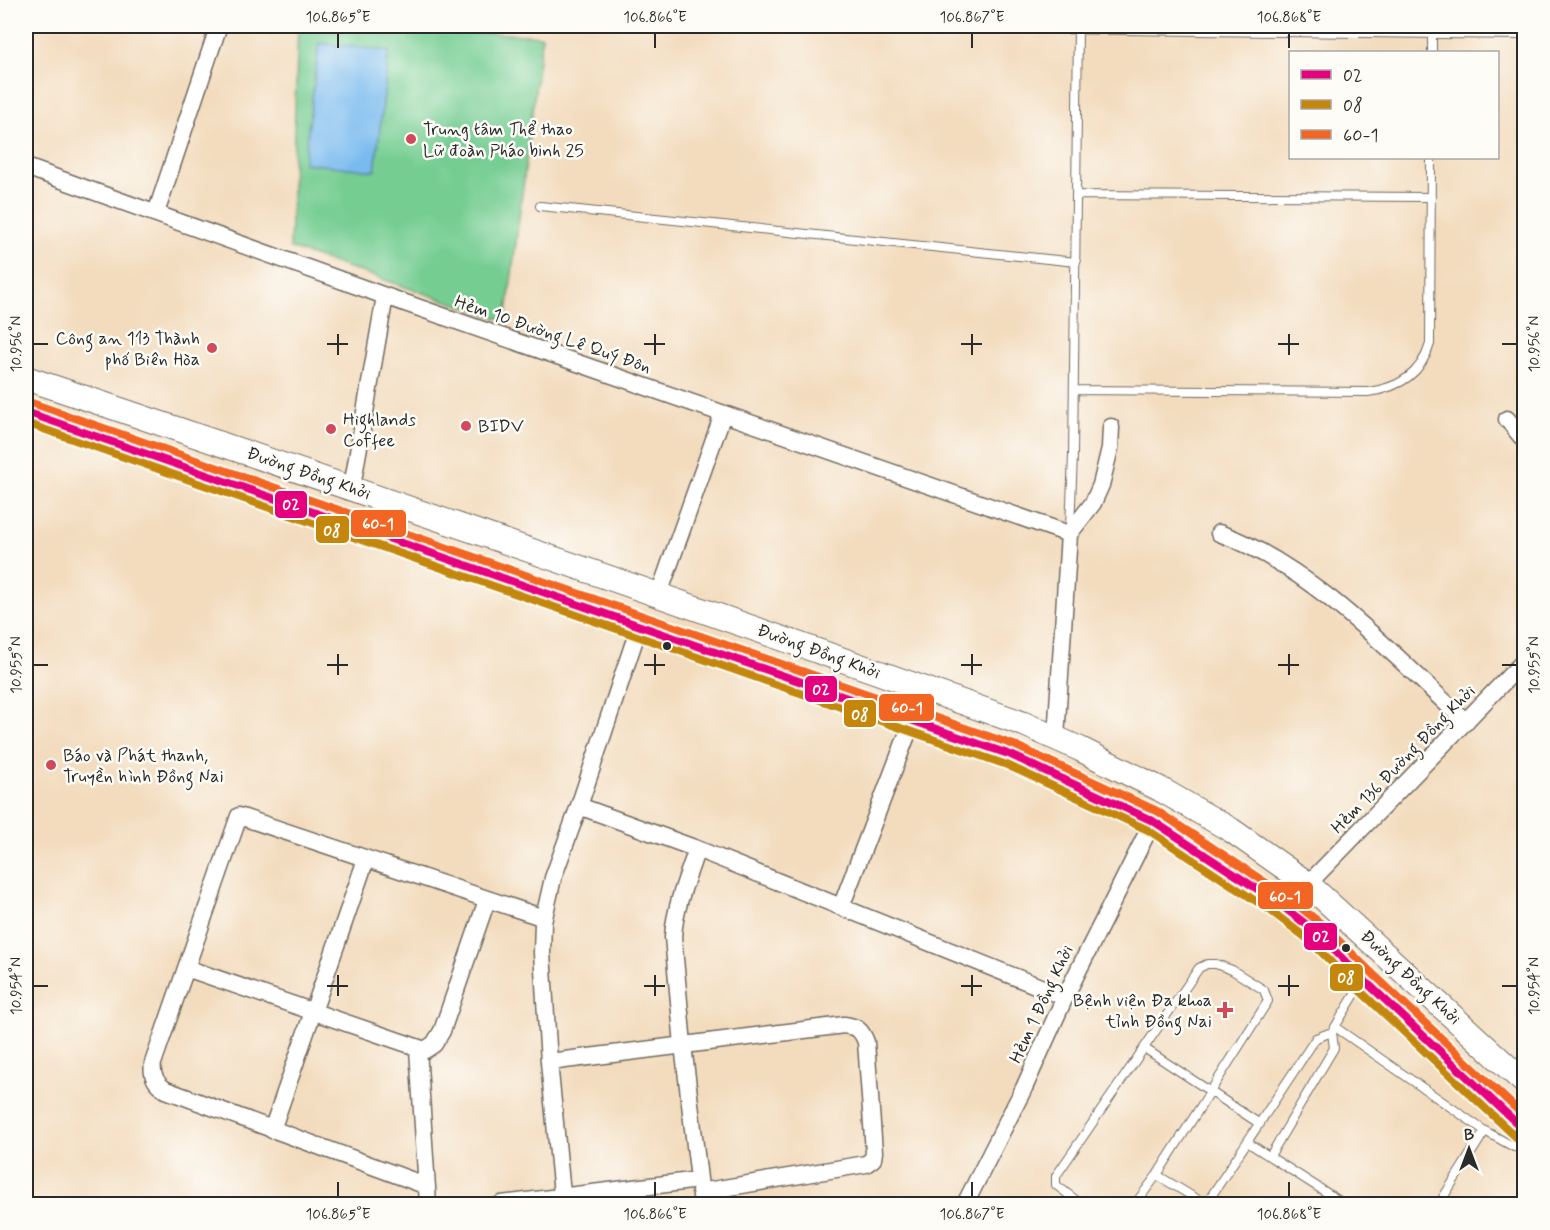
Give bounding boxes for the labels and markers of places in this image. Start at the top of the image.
place label: Trung tâm Thể thao Lữ đoàn Pháo binh 25 [423,118,584,163]
marker: Trung tâm Thể thao Lữ đoàn Pháo binh 25 [404,132,418,146]
place label: Công an 113 Thành phố Biên Hòa [56,327,200,372]
marker: Công an 113 Thành phố Biên Hòa [205,341,219,355]
place label: Highlands Coffee [343,408,416,453]
place label: BIDV [478,415,525,439]
marker: BIDV [459,419,473,433]
marker: Highlands Coffee [324,422,338,436]
unlabelled marker [661,640,673,652]
place label: Báo và Phát thanh, Truyền hình Đồng Nai [63,744,224,791]
marker: Báo và Phát thanh, Truyền hình Đồng Nai [44,758,58,772]
unlabelled marker [1340,942,1352,954]
place label: Bệnh viện Đa khoa tỉnh Đồng Nai [1073,989,1212,1036]
marker: Bệnh viện Đa khoa tỉnh Đồng Nai [1216,1001,1234,1019]

